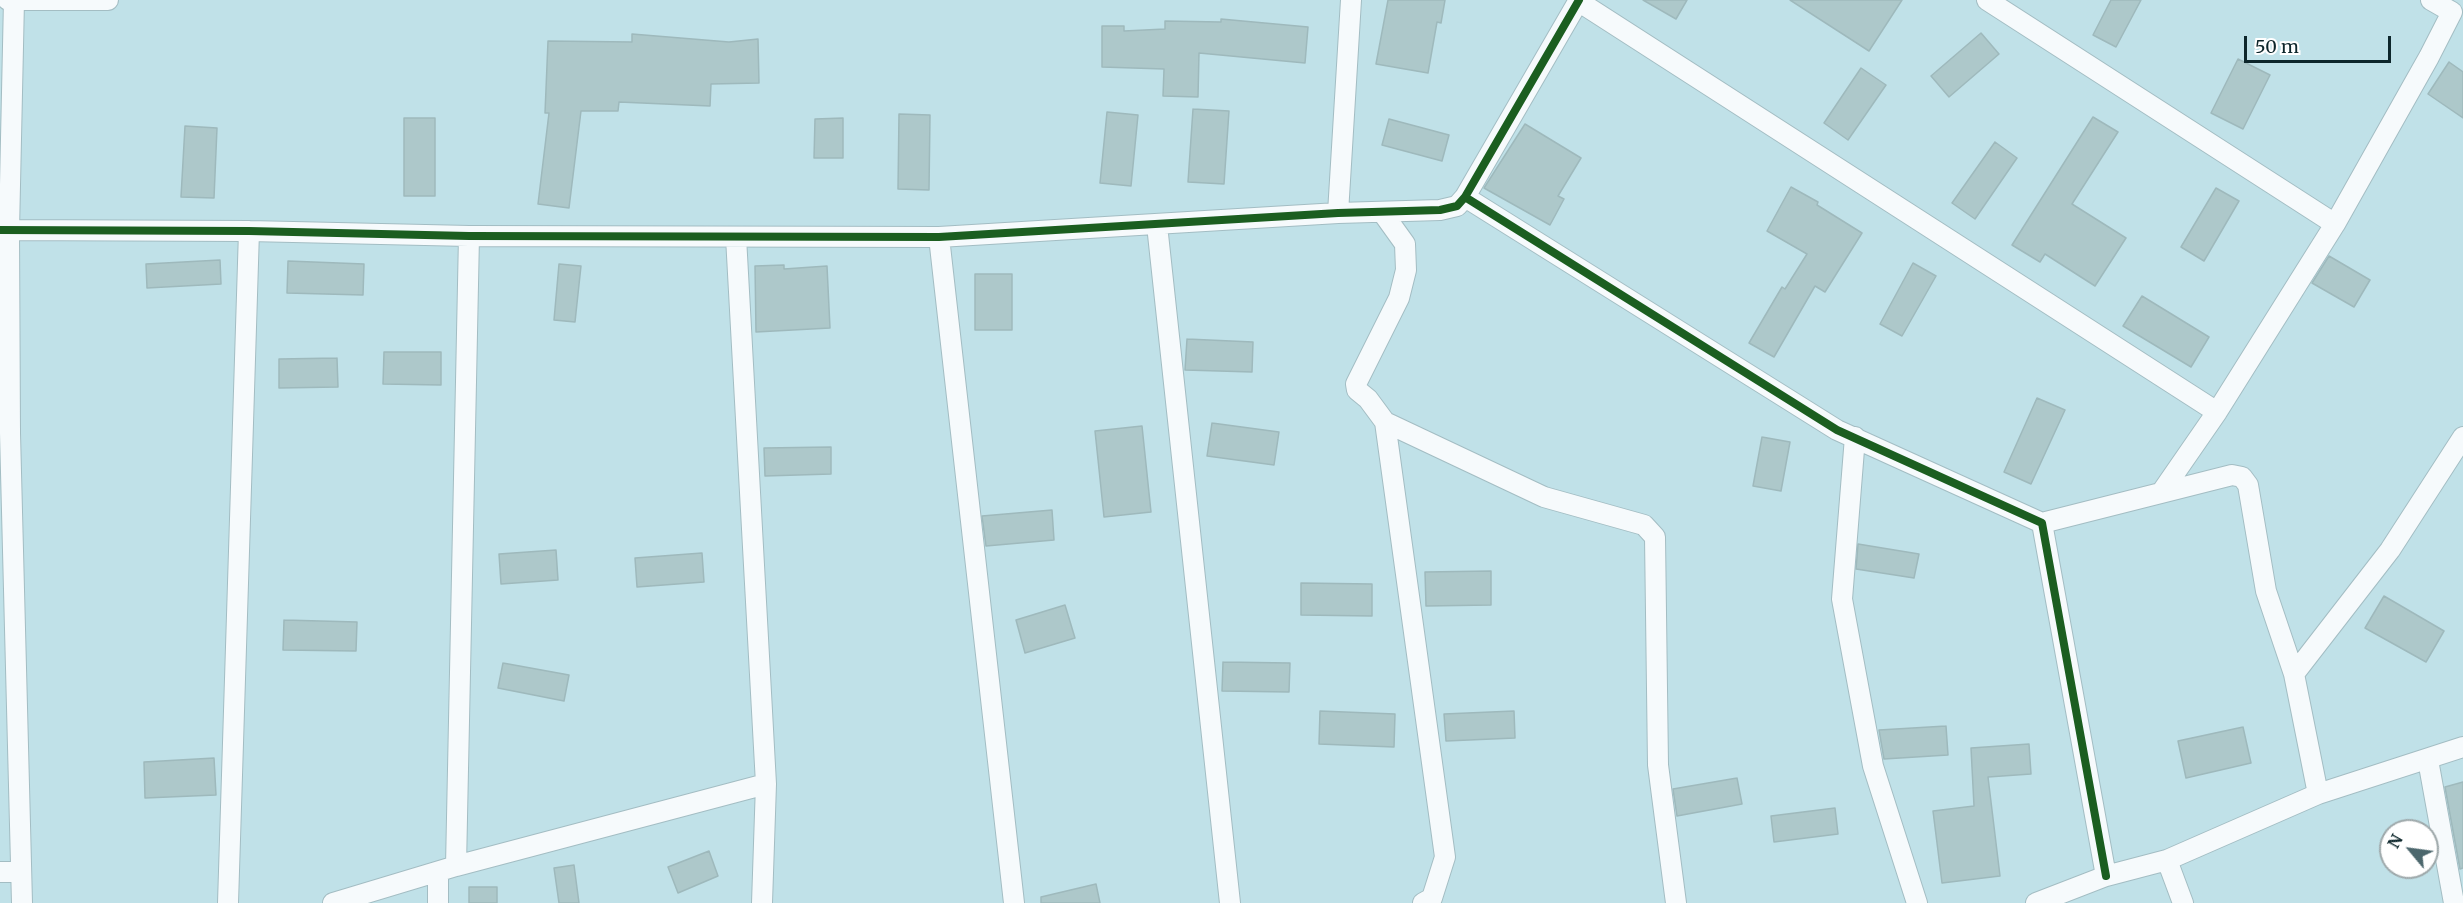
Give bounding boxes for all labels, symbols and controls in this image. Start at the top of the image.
scale bar [2247,24,2394,62]
text: 50 m [2255,35,2299,58]
north arrow [2379,819,2439,879]
text: N [2383,831,2407,852]

